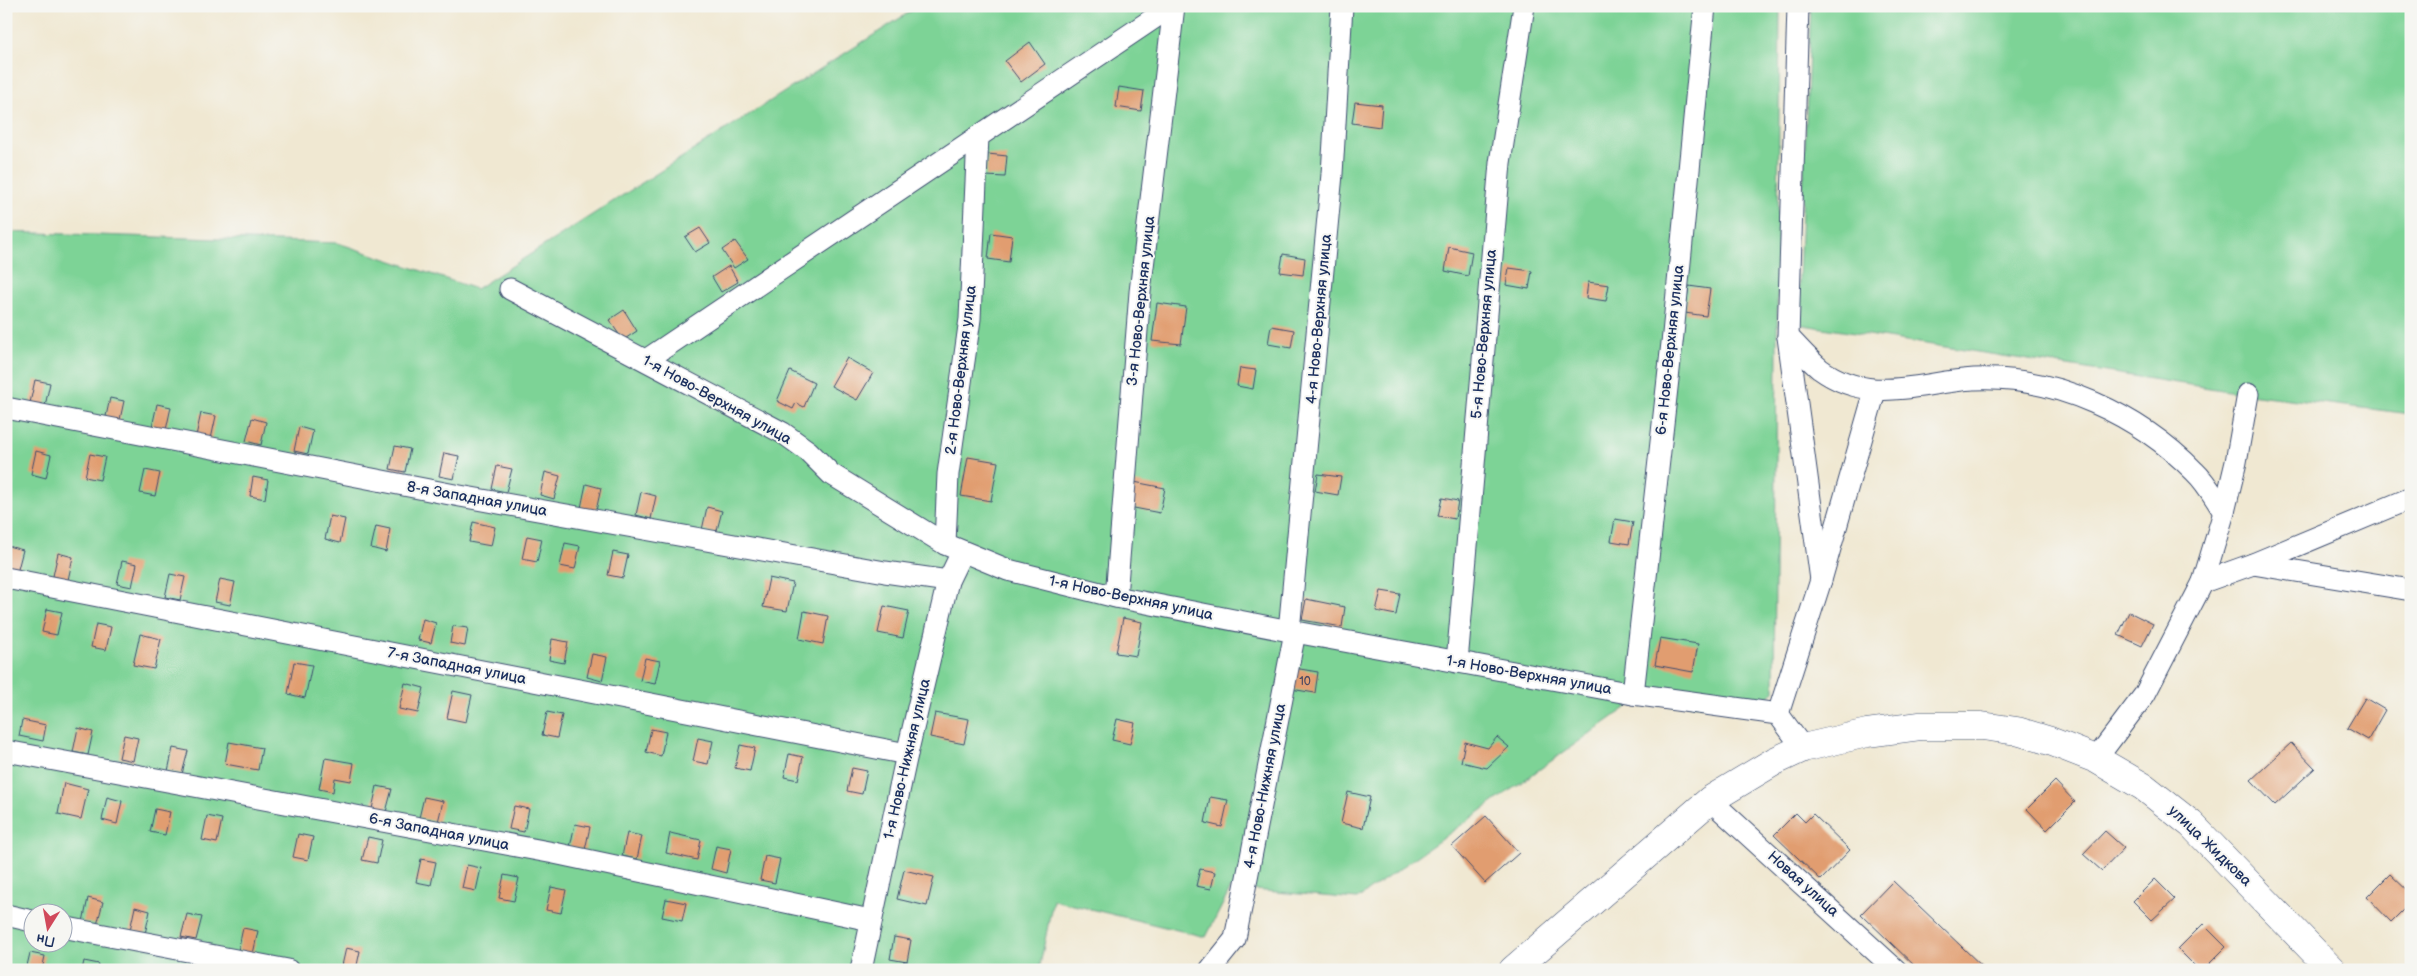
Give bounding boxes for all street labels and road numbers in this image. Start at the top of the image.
street label: 3-я Ново-Верхняя улица [1123,215,1159,387]
street label: 4-я Ново-Верхняя улица [1302,233,1336,405]
street label: 5-я Ново-Верхняя улица [1467,248,1501,420]
street label: 6-я Ново-Верхняя улица [1652,264,1688,436]
street label: 2-я Ново-Верхняя улица [941,284,981,456]
street label: 1-я Ново-Верхняя улица [639,351,795,449]
street label: 8-я Западная улица [405,477,549,521]
street label: 1-я Ново-Верхняя улица [1047,571,1215,625]
street label: 7-я Западная улица [386,643,528,689]
street label: 1-я Ново-Верхняя улица [1445,651,1613,699]
street label: 1-я Ново-Нижняя улица [879,677,935,841]
street label: 4-я Ново-Нижняя улица [1240,702,1290,870]
street label: улица Жидкова [2164,801,2256,891]
street label: 6-я Западная улица [367,809,511,855]
street label: Новая улица [1763,847,1843,921]

